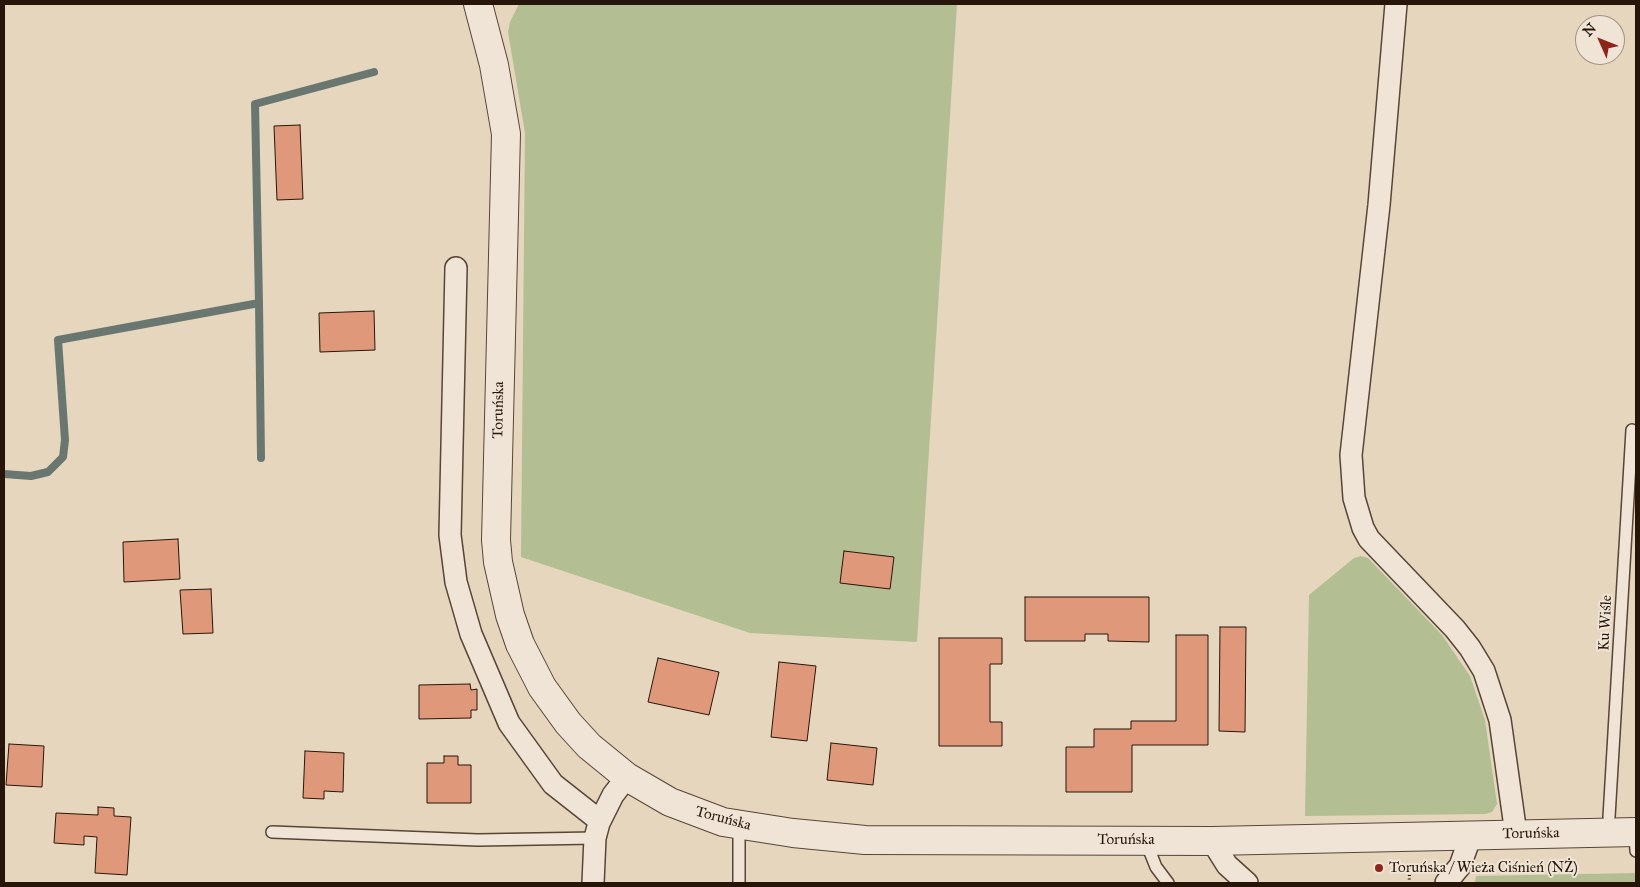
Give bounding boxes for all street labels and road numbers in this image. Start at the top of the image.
street label: Toruńska [490,381,508,439]
street label: Ku Wiśle [1596,595,1616,651]
street label: Toruńska [693,803,753,835]
street label: Toruńska [1502,825,1560,843]
street label: Toruńska [1097,831,1155,849]

